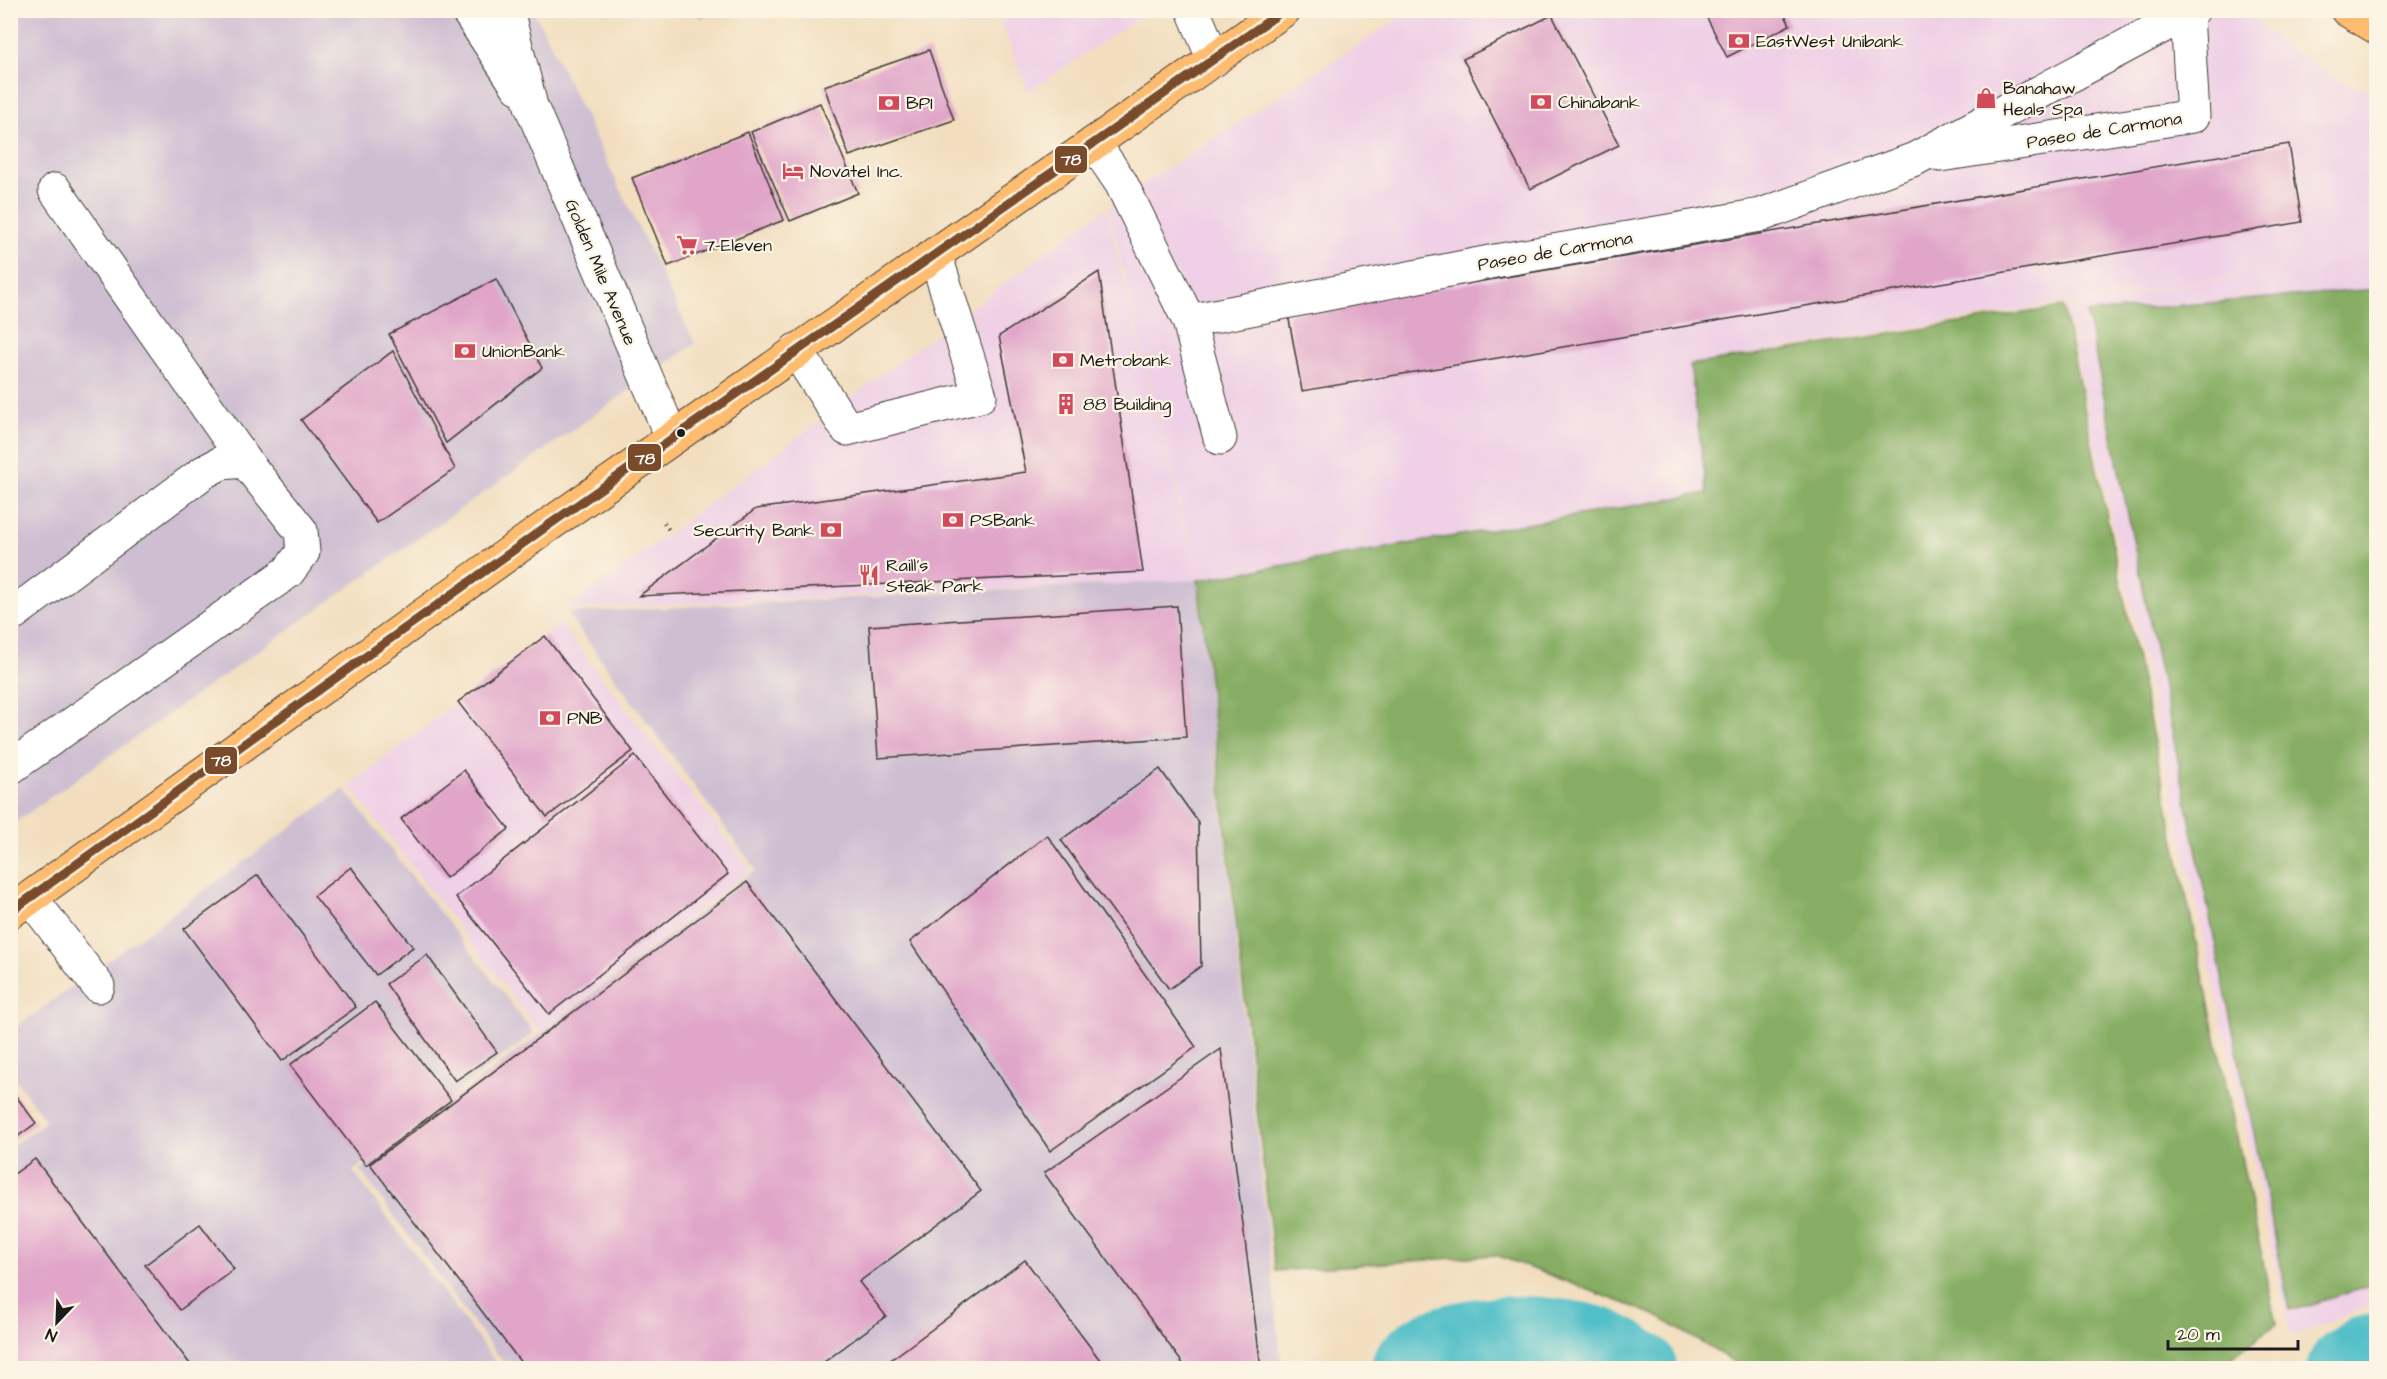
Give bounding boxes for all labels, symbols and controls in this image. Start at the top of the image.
bank icon: EastWest Unibank [1727,29,1751,53]
place label: EastWest Unibank [1756,29,1903,54]
place label: Banahaw Heals Spa [2003,76,2083,122]
shop icon: Banahaw Heals Spa [1974,86,1998,110]
bank icon: Chinabank [1529,90,1553,114]
place label: Chinabank [1558,90,1640,115]
bank icon: BPI [877,91,901,115]
place label: BPI [906,91,933,116]
street label: Paseo de Carmona [2025,106,2184,155]
line badge: 78 [1054,145,1088,174]
text: 78 [1060,149,1082,171]
hotel icon: Novatel Inc. [781,159,805,183]
place label: Novatel Inc. [810,159,903,184]
street label: Golden Mile Avenue [558,195,643,349]
street label: Paseo de Carmona [1476,226,1635,277]
supermarket icon: 7-Eleven [675,233,699,257]
place label: 7-Eleven [704,233,772,258]
bank icon: UnionBank [453,339,477,363]
place label: UnionBank [482,339,565,364]
bank icon: Metrobank [1051,348,1075,372]
place label: Metrobank [1080,348,1171,373]
building icon: 88 Building [1054,392,1078,416]
place label: 88 Building [1083,392,1171,418]
unlabelled marker [675,427,687,439]
line badge: 78 [627,443,662,472]
text: 78 [634,448,656,470]
bank icon: PSBank [941,508,965,532]
place label: PSBank [970,508,1035,533]
place label: Security Bank [693,518,814,544]
bank icon: Security Bank [819,518,843,542]
place label: Raill's Steak Park [886,553,984,599]
restaurant icon: Raill's Steak Park [857,563,881,587]
bank icon: PNB [538,706,562,730]
place label: PNB [567,706,603,731]
line badge: 78 [204,746,238,775]
text: 78 [210,750,232,772]
north arrow [27,1292,87,1352]
scale bar [2168,1313,2298,1351]
text: 20 m [2177,1322,2220,1347]
text: N [43,1323,60,1347]

